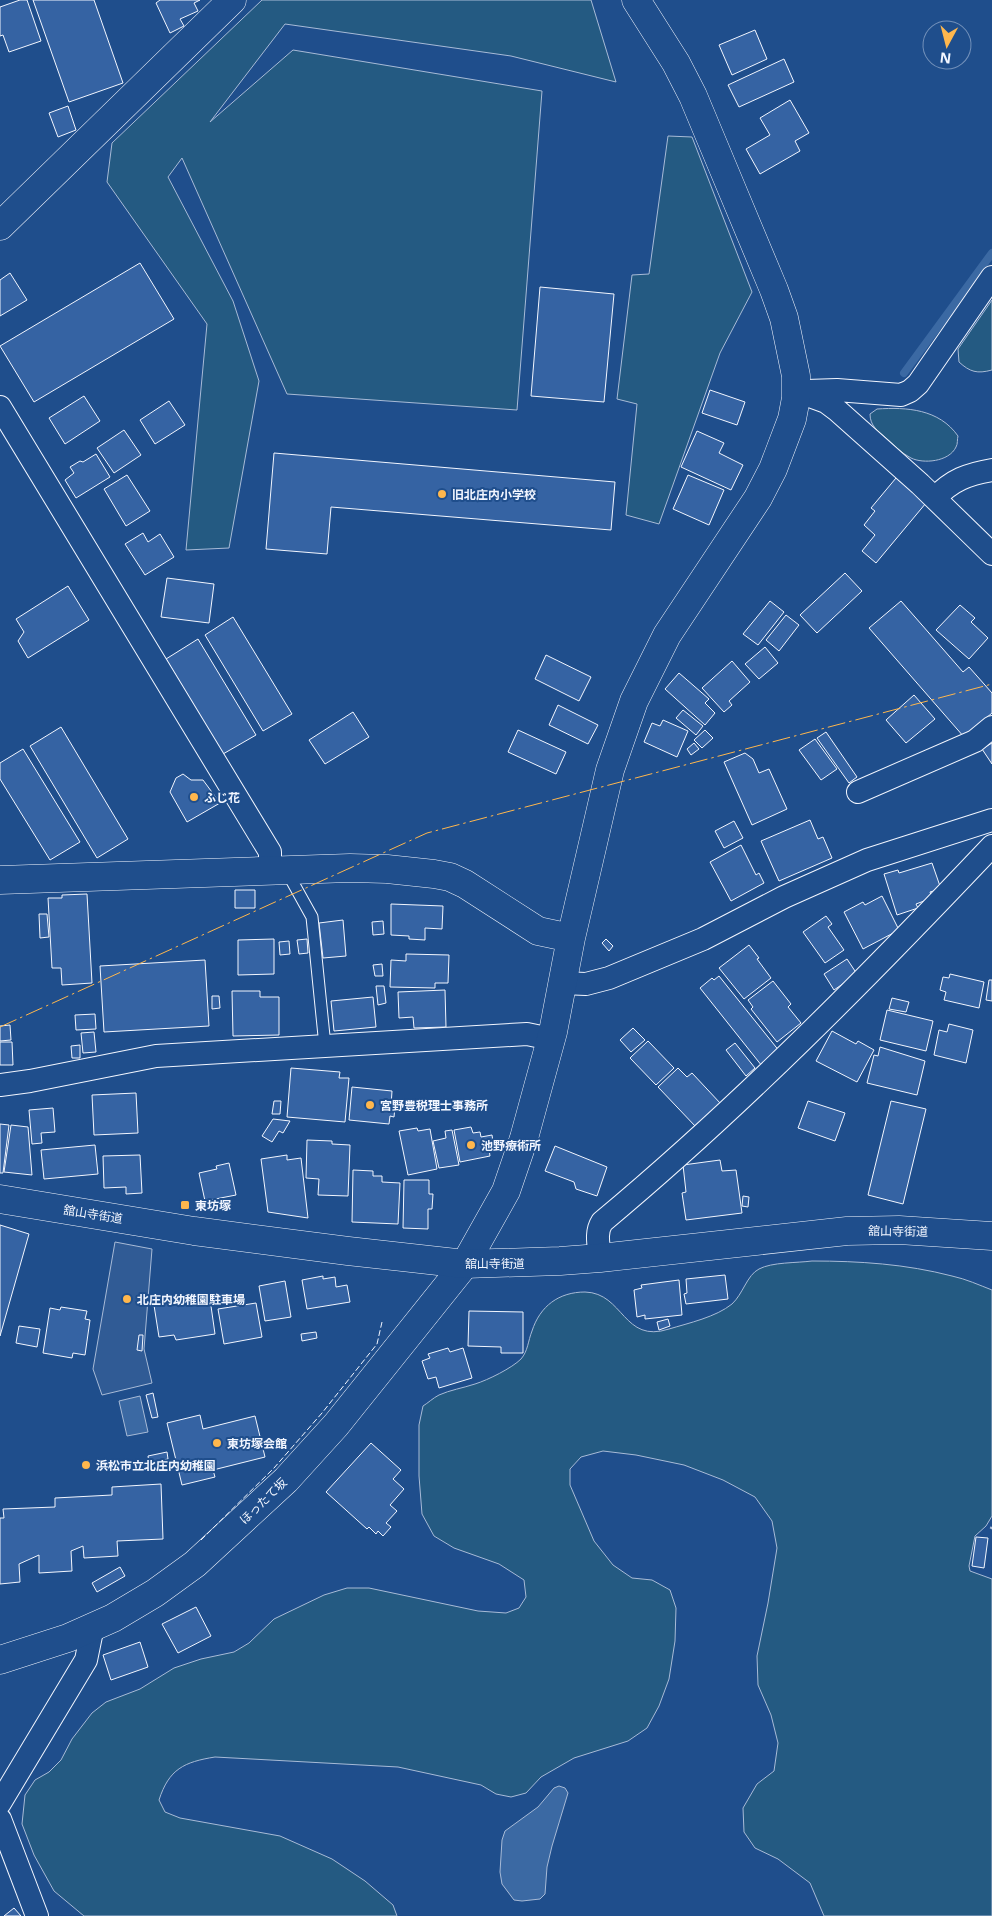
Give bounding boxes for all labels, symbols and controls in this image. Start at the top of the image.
north arrow [922,20,972,70]
text: N [939,48,952,69]
place label: 旧北庄内小学校 [452,486,536,503]
marker: 旧北庄内小学校 [436,488,448,500]
place label: ふじ花 [204,789,240,806]
marker: ふじ花 [188,791,200,803]
place label: 宮野豊税理士事務所 [380,1097,488,1114]
marker: 宮野豊税理士事務所 [364,1099,376,1111]
place label: 池野療術所 [481,1137,541,1154]
marker: 池野療術所 [465,1139,477,1151]
place label: 東坊塚 [195,1197,231,1214]
marker: 東坊塚 [179,1199,191,1211]
street label: 舘山寺街道 [62,1201,124,1227]
street label: 舘山寺街道 [868,1222,928,1240]
street label: 舘山寺街道 [465,1255,525,1272]
place label: 北庄内幼稚園駐車場 [137,1291,245,1308]
marker: 北庄内幼稚園駐車場 [121,1293,133,1305]
place label: 東坊塚会館 [227,1435,287,1452]
marker: 東坊塚会館 [211,1437,223,1449]
place label: 浜松市立北庄内幼稚園 [96,1457,216,1474]
marker: 浜松市立北庄内幼稚園 [80,1459,92,1471]
street label: ほったて坂 [236,1474,290,1528]

